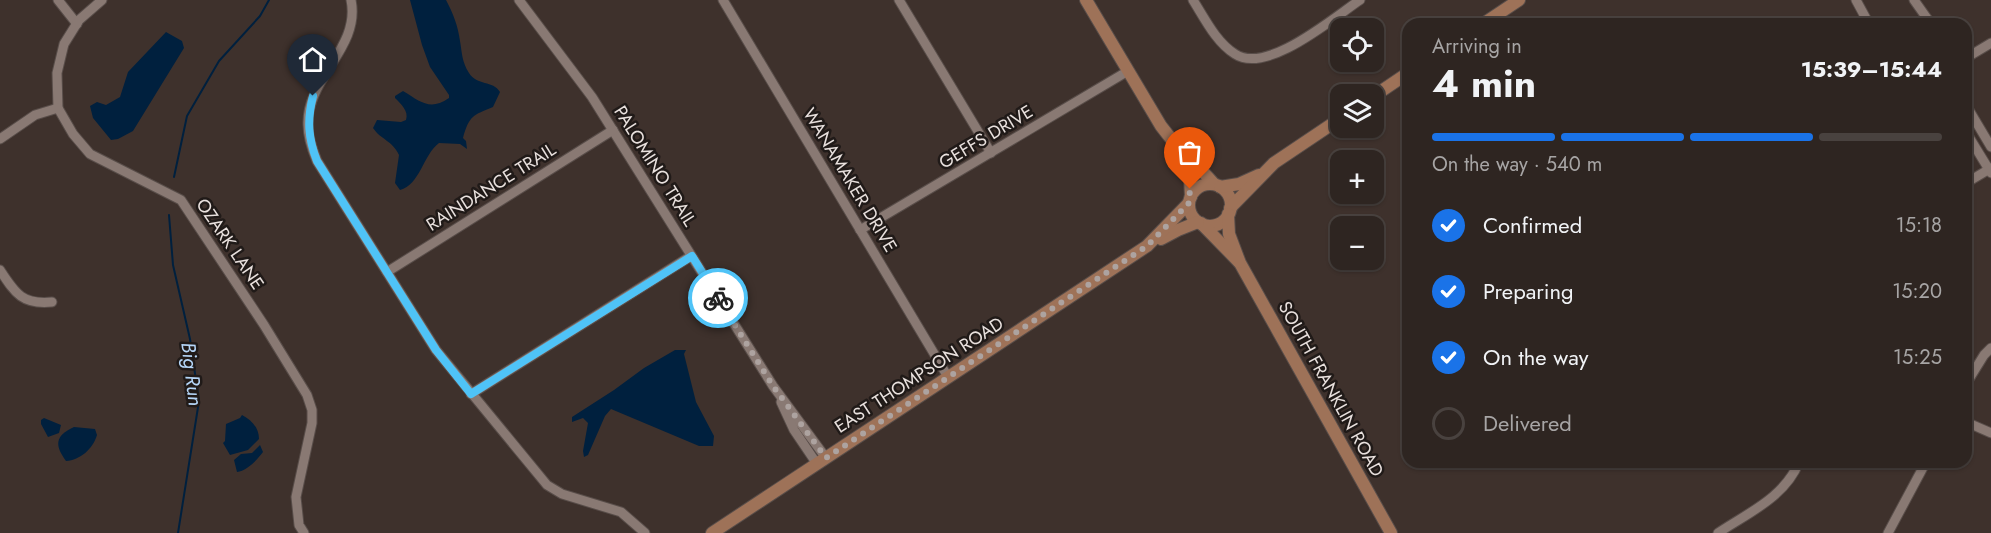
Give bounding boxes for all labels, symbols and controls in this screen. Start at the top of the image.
map controls [1330,18,1384,270]
button: locate [1330,18,1384,72]
text: Arriving in [1432,32,1522,61]
pin [287,34,338,96]
icon: home [296,43,329,76]
text: 15:39–15:44 [1801,53,1942,85]
text: 4 min [1432,55,1536,112]
button: layers [1330,84,1384,138]
street label: GEFFS DRIVE [934,99,1038,175]
street label: PALOMINO TRAIL [607,101,703,231]
street label: WANAMAKER DRIVE [797,103,903,257]
pin [1164,127,1215,189]
icon: bag [1173,136,1206,169]
street label: RAINDANCE TRAIL [421,137,561,237]
button: + [1330,150,1384,204]
text: On the way · 540 m [1432,150,1602,179]
street label: OZARK LANE [190,193,270,295]
icon: check [1432,209,1465,242]
text: Confirmed [1483,209,1582,241]
text: 15:18 [1896,211,1942,240]
button: − [1330,216,1384,270]
courier [688,268,748,328]
icon: check [1432,275,1465,308]
text: Preparing [1483,275,1574,307]
text: 15:20 [1892,277,1942,306]
icon: bike [702,282,735,315]
street label: SOUTH FRANKLIN ROAD [1272,297,1390,481]
street label: EAST THOMPSON ROAD [829,311,1009,439]
water label: Big Run [173,340,210,408]
icon: check [1432,341,1465,374]
text: On the way [1483,341,1588,373]
text: 15:25 [1893,343,1942,372]
text: Delivered [1483,407,1572,439]

